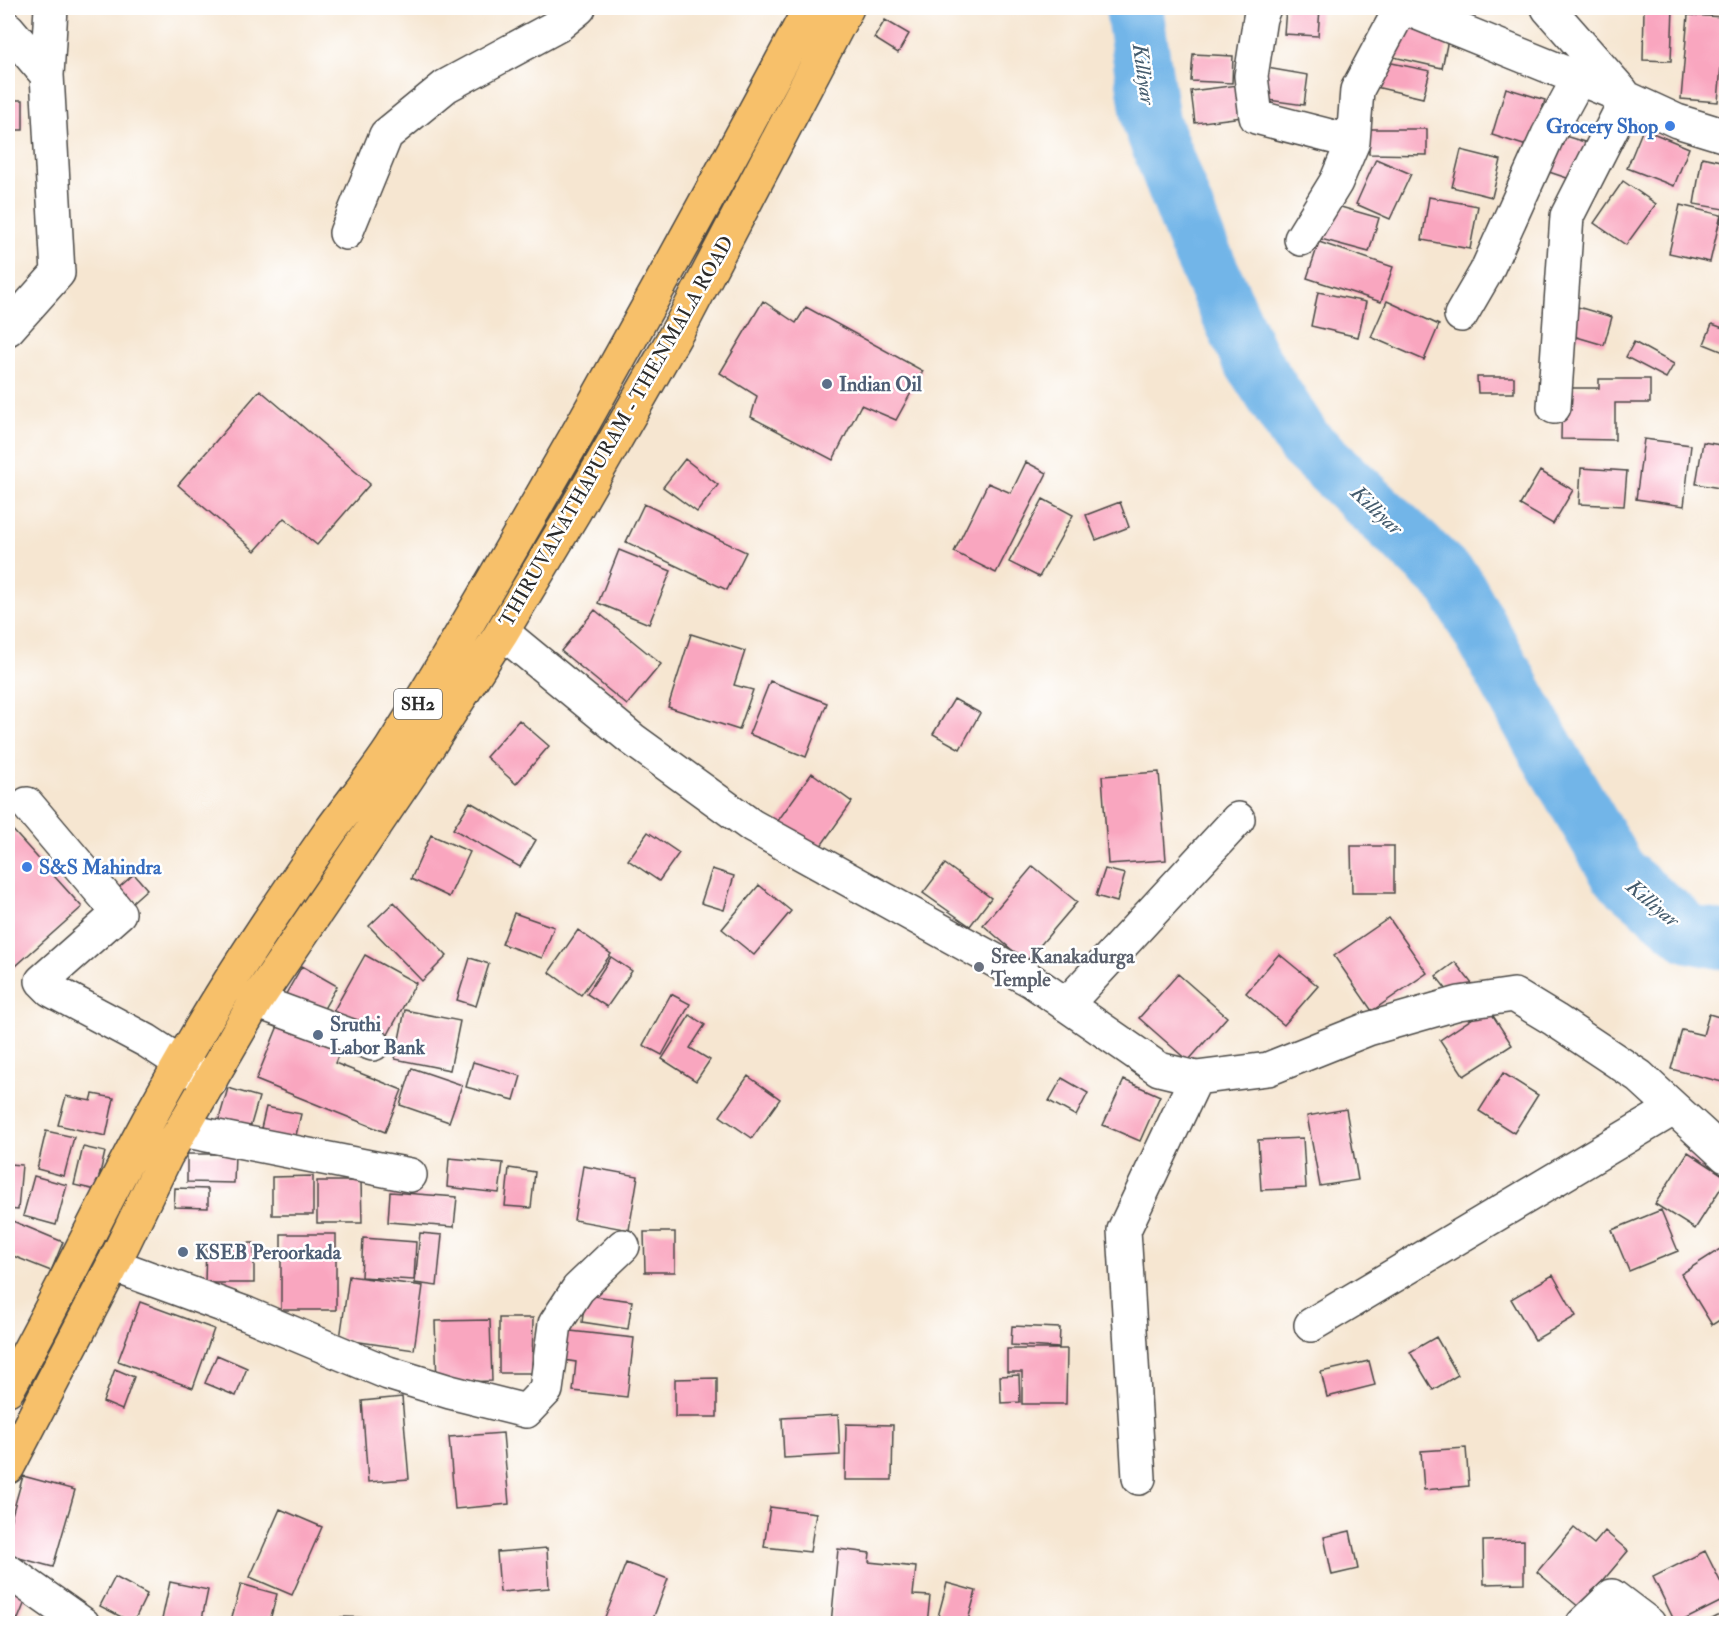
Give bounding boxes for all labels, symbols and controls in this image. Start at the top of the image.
water label: Killiyar [1126,41,1161,107]
place label: Grocery Shop [1546,114,1658,140]
marker: Grocery Shop [1663,119,1677,133]
street label: THIRUVANATHAPURAM - THENMALA ROAD [494,231,739,631]
place label: Indian Oil [839,372,923,397]
marker: Indian Oil [820,377,834,391]
water label: Killiyar [1344,479,1409,542]
road number: SH2 [394,689,442,719]
place label: S&S Mahindra [39,855,162,880]
marker: S&S Mahindra [20,860,34,874]
water label: Killiyar [1620,873,1686,934]
place label: Sree Kanakadurga Temple [990,944,1135,993]
marker: Sree Kanakadurga Temple [972,960,986,974]
place label: Sruthi Labor Bank [330,1012,425,1060]
marker: Sruthi Labor Bank [311,1028,325,1042]
place label: KSEB Peroorkada [195,1240,342,1265]
marker: KSEB Peroorkada [176,1245,190,1259]

